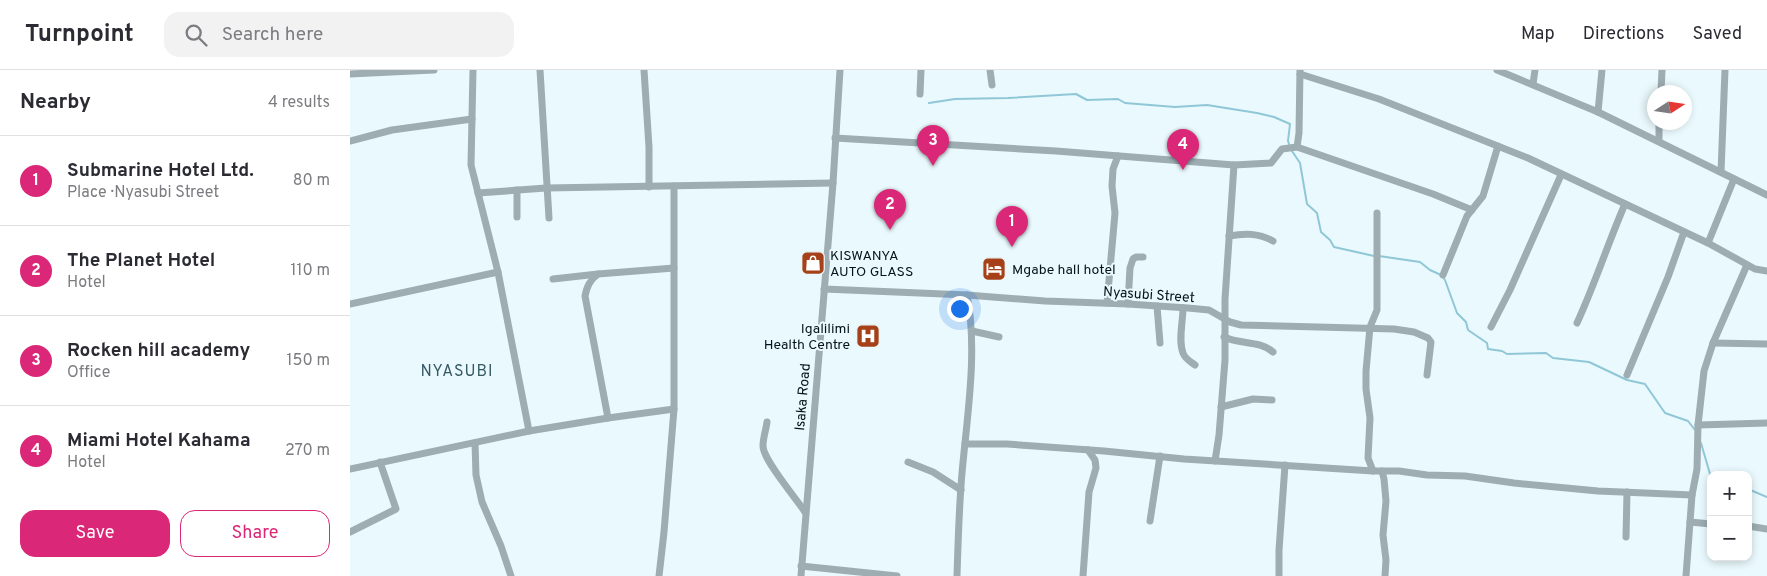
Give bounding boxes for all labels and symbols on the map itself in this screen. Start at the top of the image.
north arrow [1647,85,1692,130]
pin: 3 [917,125,949,166]
pin: 4 [1167,129,1199,170]
pin: 2 [874,189,906,230]
pin: 1 [996,206,1028,247]
place label: KISWANYA AUTO GLASS [830,248,913,281]
shop icon: KISWANYA AUTO GLASS [800,250,826,276]
hotel icon: Mgabe hall hotel [981,256,1007,282]
place label: Mgabe hall hotel [1012,262,1116,279]
street label: Nyasubi Street [1102,284,1195,307]
your location [947,296,973,322]
place label: Igalilimi Health Centre [764,321,850,354]
hospital icon: Igalilimi Health Centre [855,323,881,349]
district label: NYASUBI [421,362,493,382]
street label: Isaka Road [792,363,815,432]

